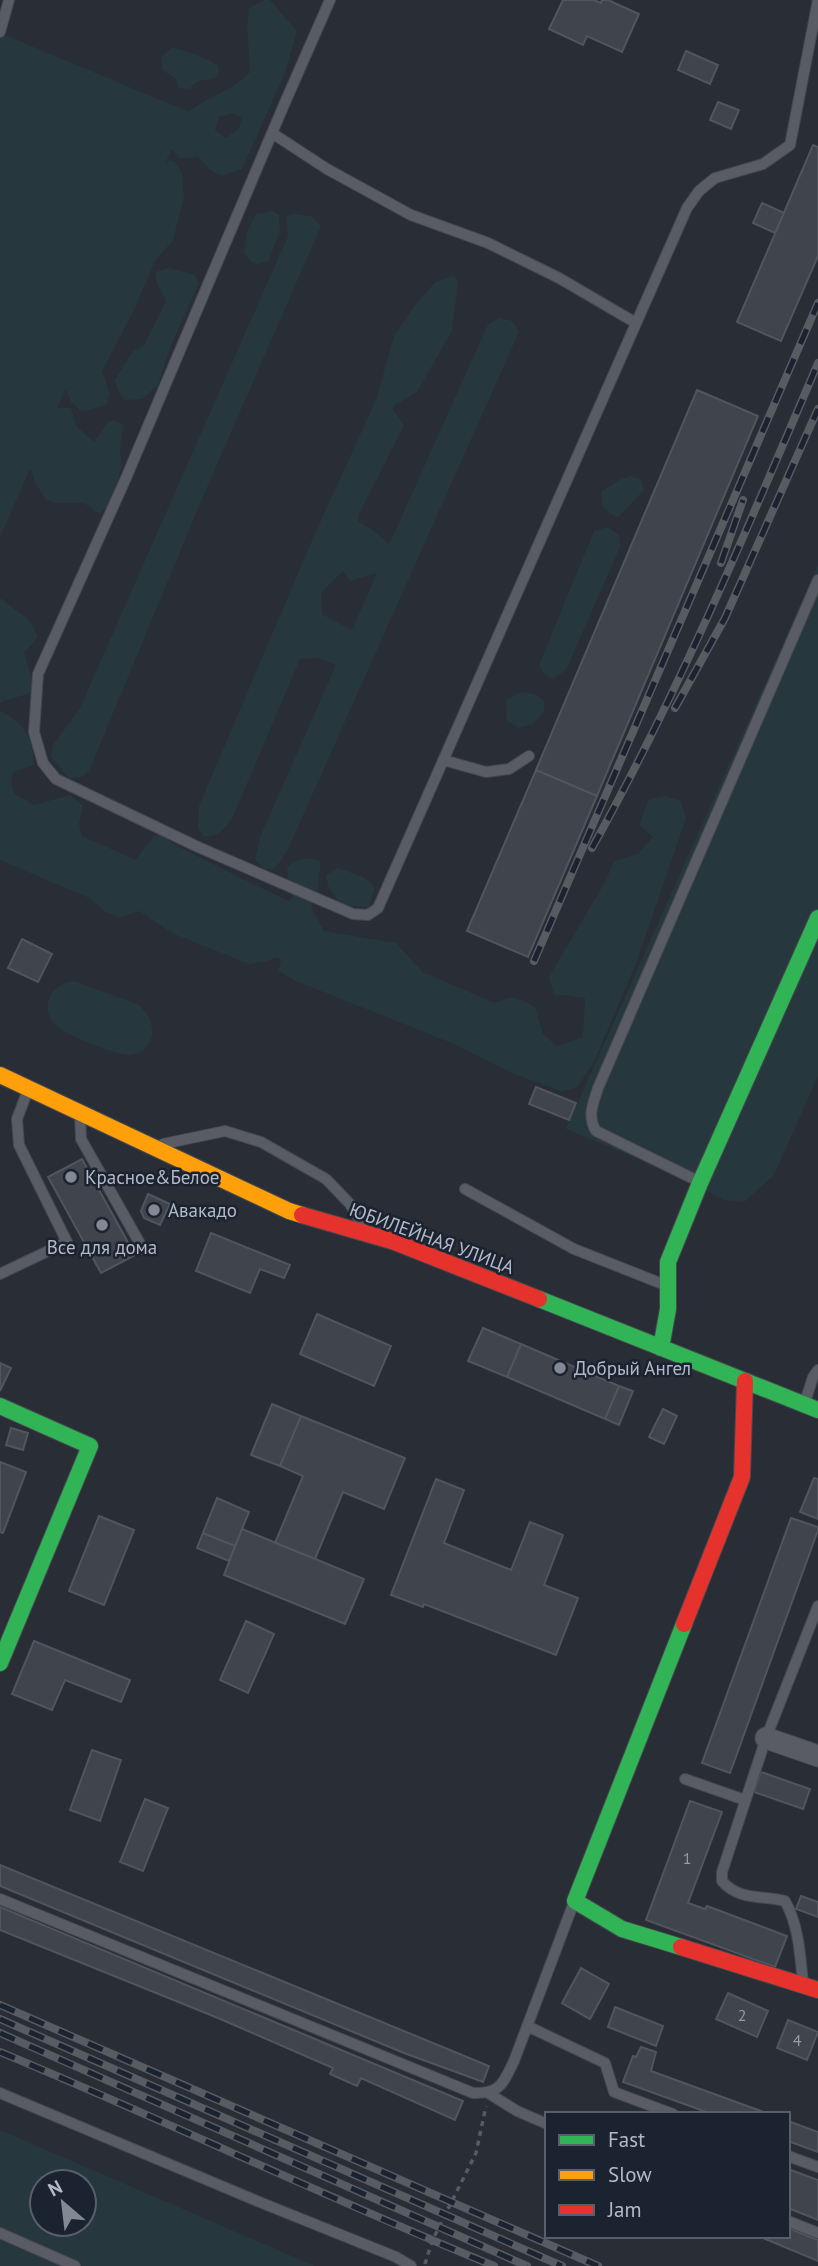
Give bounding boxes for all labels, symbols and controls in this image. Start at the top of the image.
place label: Красное&Белое [85,1165,220,1189]
marker: Красное&Белое [63,1169,79,1185]
street label: ЮБИЛЕЙНАЯ УЛИЦА [346,1197,518,1279]
place label: Авакадо [168,1198,237,1222]
marker: Авакадо [146,1202,162,1218]
marker: Все для дома [94,1217,110,1233]
place label: Все для дома [47,1235,157,1259]
place label: Добрый Ангел [574,1356,691,1380]
marker: Добрый Ангел [552,1360,568,1376]
house number: 1 [683,1848,691,1868]
house number: 2 [738,2005,746,2025]
house number: 4 [793,2030,802,2050]
legend [545,2112,790,2238]
text: Fast [608,2126,645,2153]
text: Slow [608,2161,652,2188]
north arrow [28,2168,98,2238]
text: N [44,2174,66,2202]
text: Jam [607,2196,642,2223]

